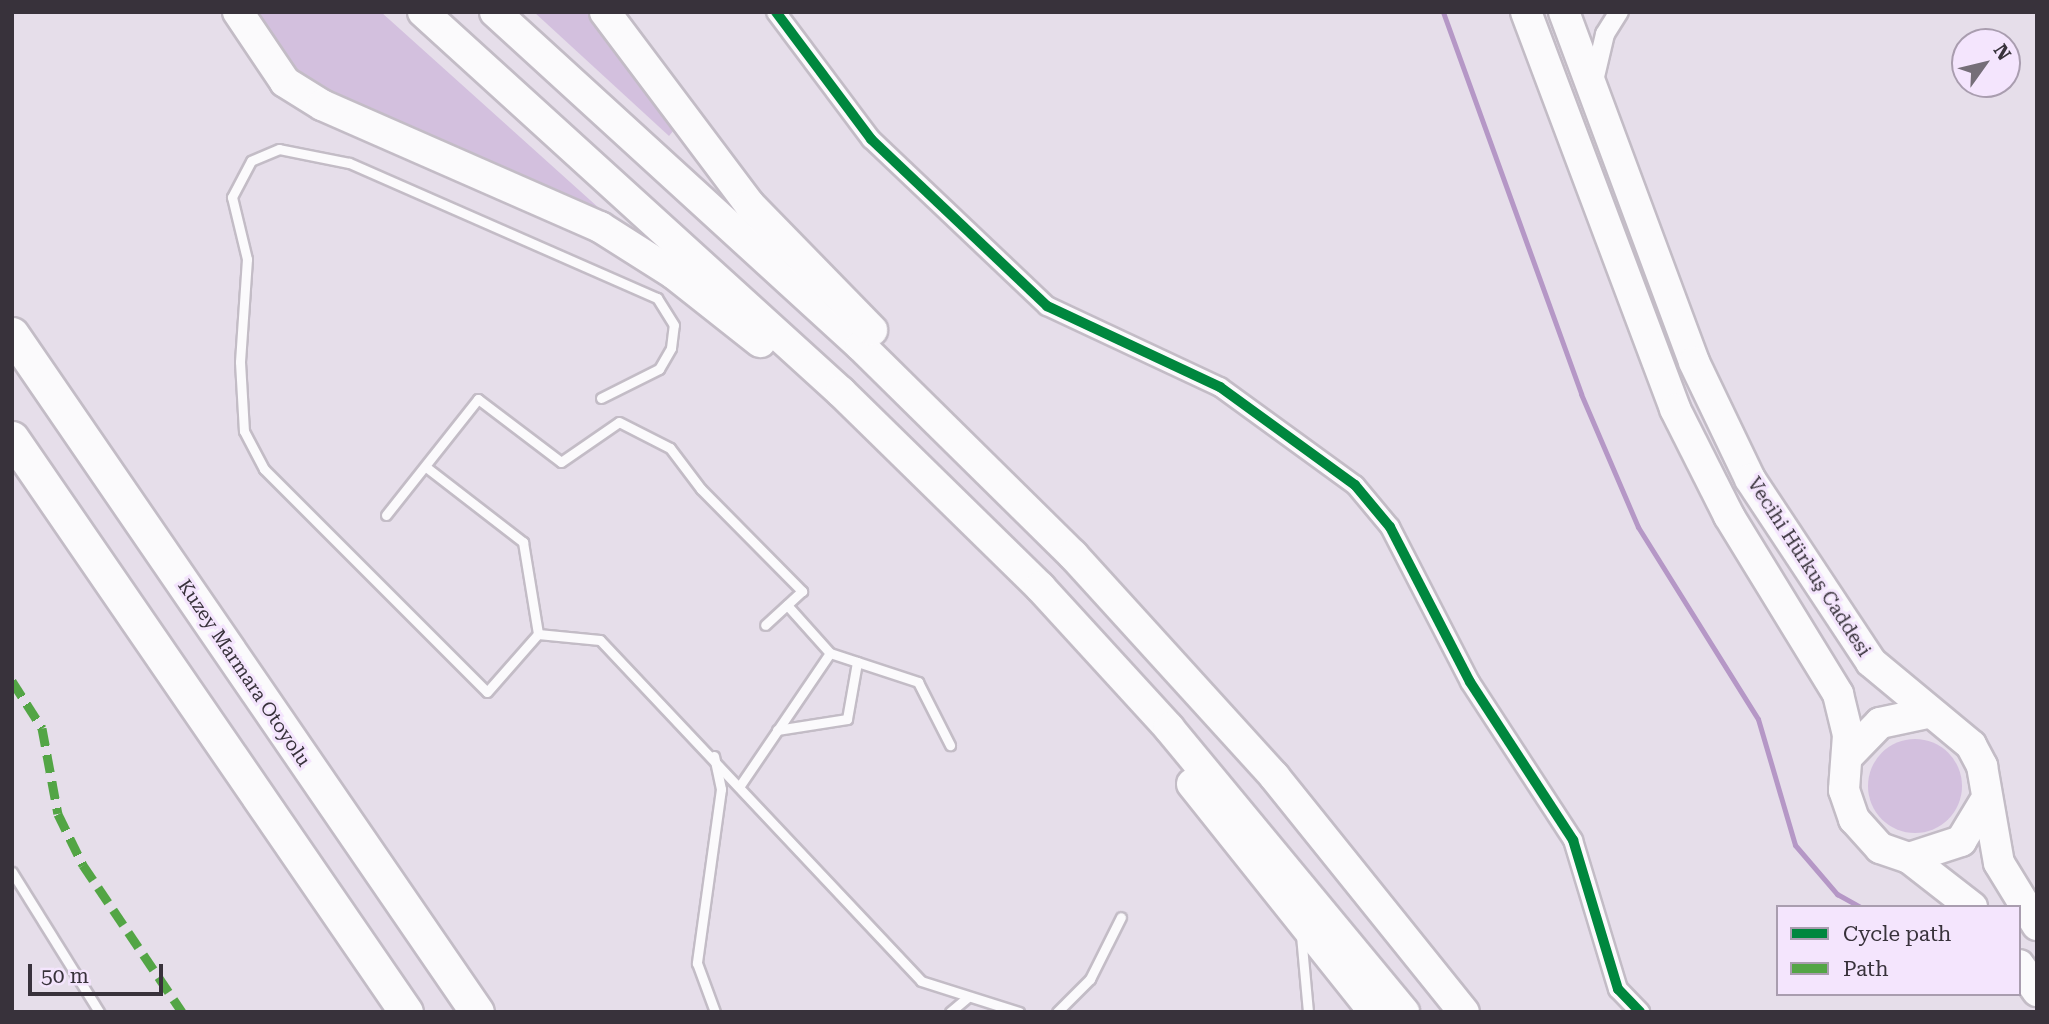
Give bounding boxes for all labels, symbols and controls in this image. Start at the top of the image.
north arrow [1951,28,2021,98]
text: N [1989,40,2016,65]
street label: Vecihi Hürkuş Caddesi [1742,473,1876,661]
street label: Kuzey Marmara Otoyolu [173,575,315,771]
legend [1776,905,2021,996]
text: Cycle path [1843,922,1951,946]
scale bar [32,950,166,994]
text: Path [1843,957,1889,981]
text: 50 m [41,964,89,988]

